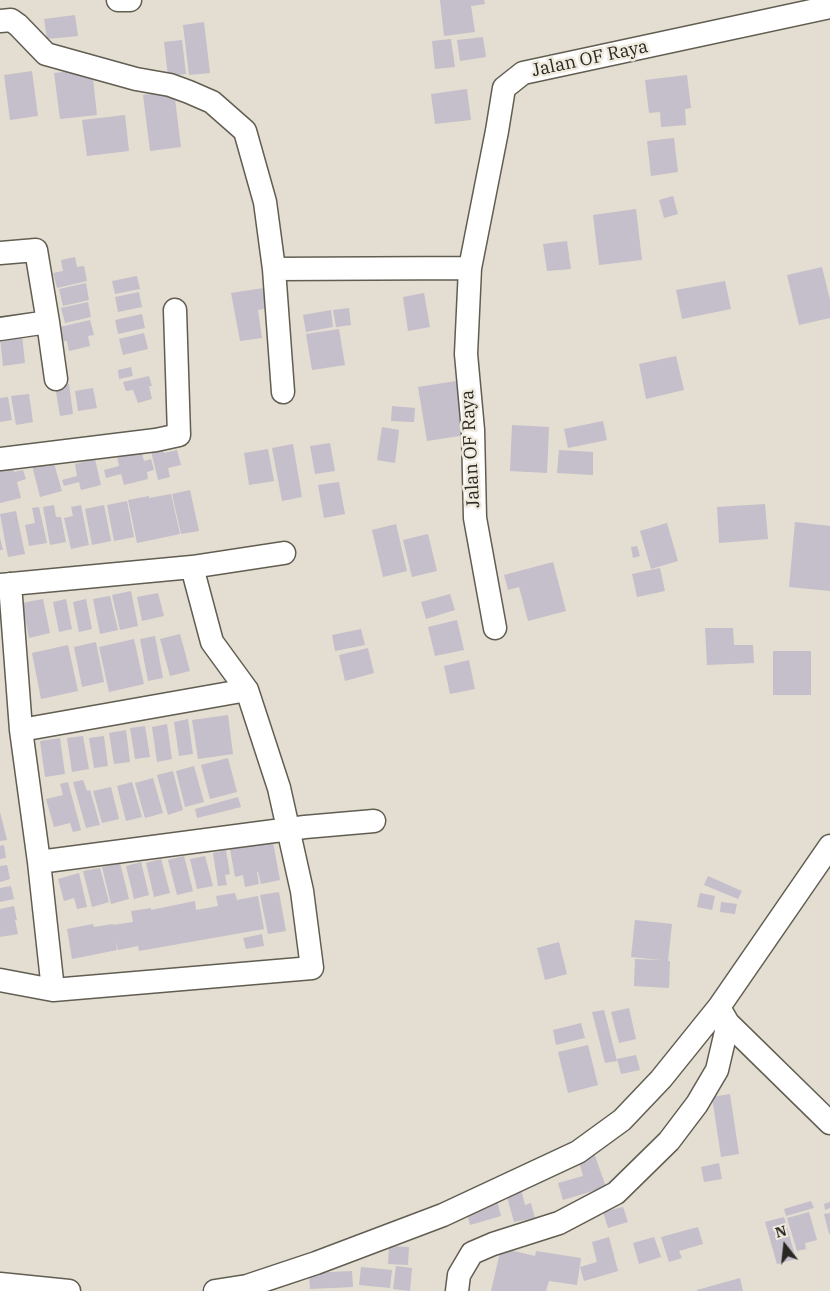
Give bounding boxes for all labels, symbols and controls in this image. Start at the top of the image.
street label: Jalan OF Raya [530,36,650,82]
street label: Jalan OF Raya [457,389,485,509]
north arrow [760,1221,810,1271]
text: N [773,1221,789,1242]

